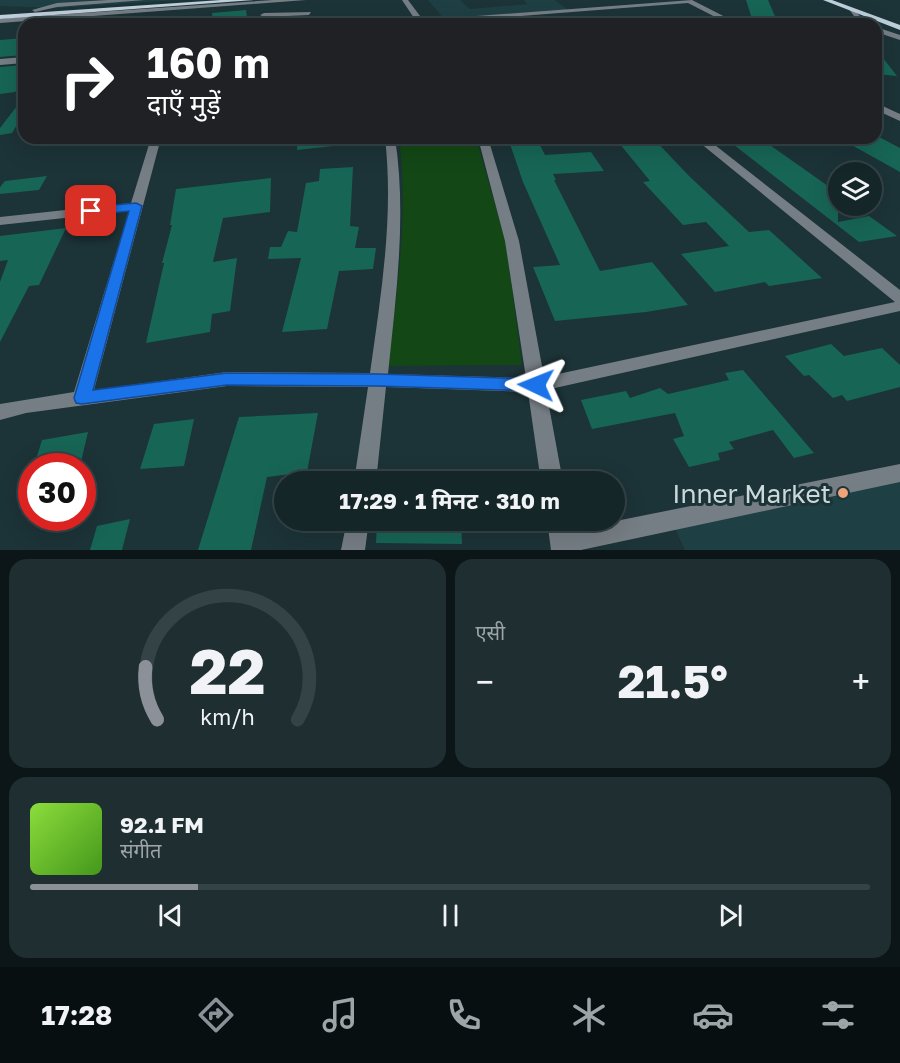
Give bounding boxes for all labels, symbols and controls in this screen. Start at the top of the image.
text: 160 m [147,37,270,87]
icon: right [48,42,126,120]
text: दाएँ मुड़ें [147,88,221,120]
map controls [828,162,882,216]
button: layers [828,162,882,216]
pin [65,185,116,236]
icon: arrive [74,194,107,227]
position arrow [504,353,568,417]
speed limit sign: 30 [18,453,96,531]
place label: Inner Market [672,478,831,509]
marker: Inner Market [836,486,850,500]
text: 17:29 · 1 मिनट · 310 m [339,487,560,514]
text: एसी [476,620,505,644]
text: 22 [189,633,265,708]
text: 21.5° [618,654,728,708]
text: − [476,662,494,701]
text: + [852,662,870,701]
text: km/h [200,705,255,731]
text: 92.1 FM [120,811,204,838]
text: संगीत [120,838,161,862]
icon: previous [154,899,187,932]
icon: pause [434,899,467,932]
icon: next [714,899,747,932]
icon: directions [195,994,237,1036]
icon: music [319,994,361,1036]
icon: phone [443,994,485,1036]
icon: climate [568,994,610,1036]
icon: car [692,994,734,1036]
icon: filters [817,994,859,1036]
text: 17:28 [41,999,112,1031]

